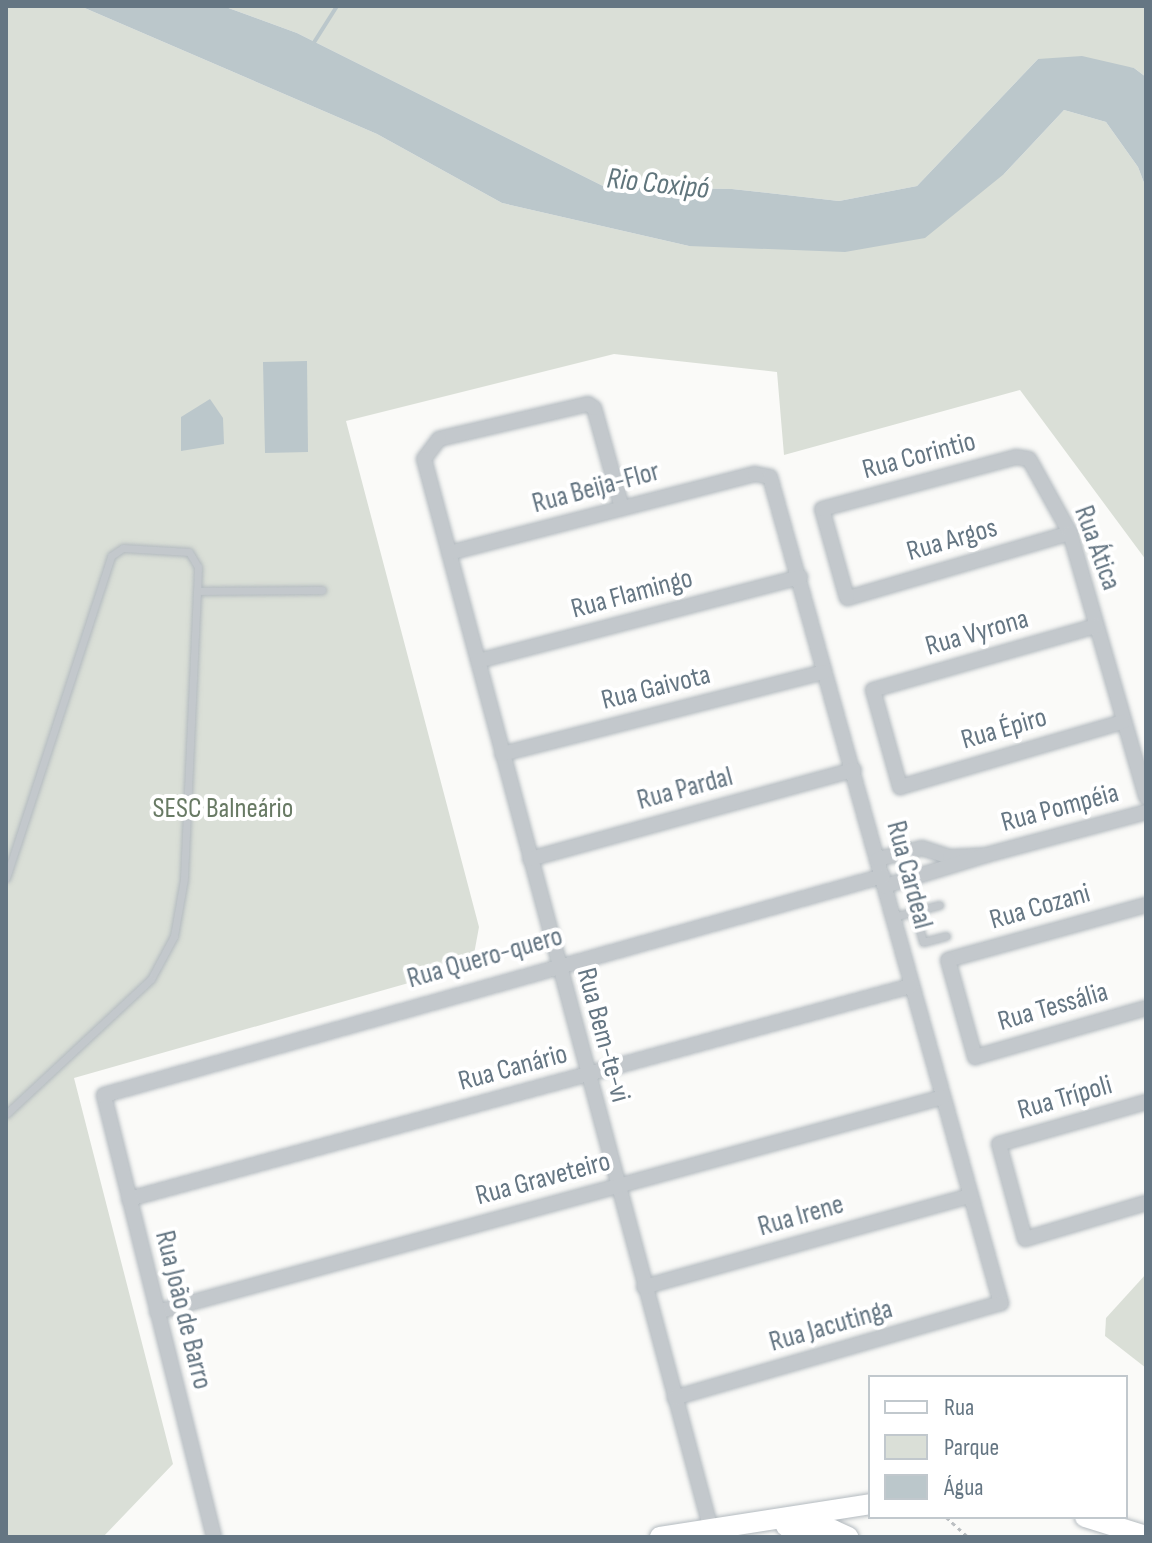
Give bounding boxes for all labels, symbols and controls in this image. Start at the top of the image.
water label: Rio Coxipó [605,161,711,207]
street label: Rua Corintio [859,425,979,487]
street label: Rua Beija-Flor [529,455,663,521]
street label: Rua Ática [1066,501,1128,595]
street label: Rua Argos [903,511,1001,569]
street label: Rua Flamingo [568,562,696,626]
street label: Rua Vyrona [922,602,1032,664]
street label: Rua Gaivota [598,658,714,718]
street label: Rua Épiro [957,701,1051,757]
street label: Rua Pardal [634,760,736,818]
street label: Rua Pompéia [998,776,1122,840]
park label: SESC Balneário [153,792,293,826]
street label: Rua Cardeal [879,817,939,933]
street label: Rua Cozani [986,877,1094,937]
street label: Rua Quero-quero [403,920,567,996]
street label: Rua Bem-te-vi [569,964,637,1106]
street label: Rua Tessália [994,975,1112,1039]
street label: Rua Canário [455,1037,571,1099]
street label: Rua Trípoli [1014,1069,1116,1127]
street label: Rua Graveteiro [472,1145,614,1213]
street label: Rua Irene [754,1188,848,1244]
street label: Rua João de Barro [147,1227,219,1393]
street label: Rua Jacutinga [766,1292,896,1360]
legend [868,1375,1128,1519]
text: Rua [944,1393,974,1422]
text: Parque [944,1433,999,1462]
text: Água [944,1473,983,1502]

